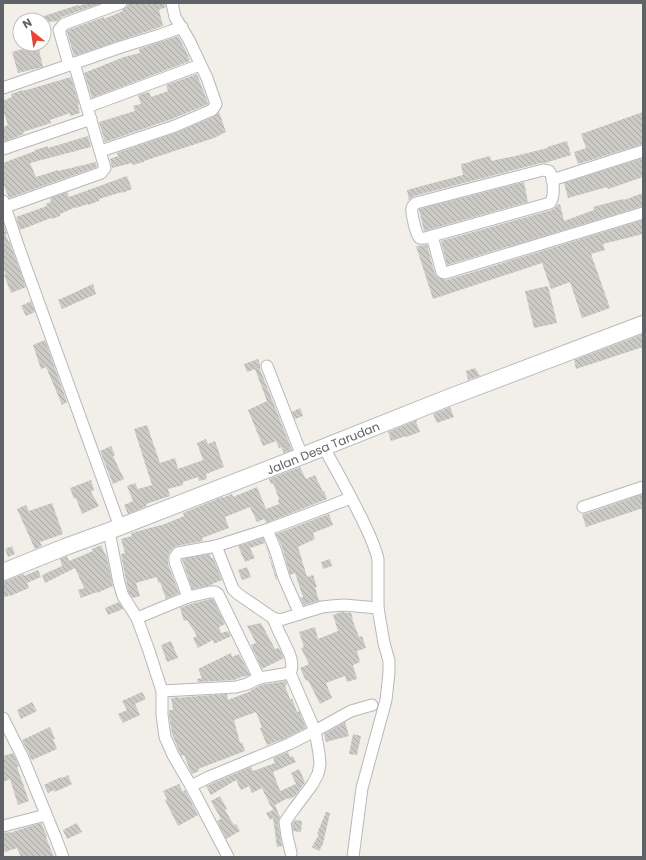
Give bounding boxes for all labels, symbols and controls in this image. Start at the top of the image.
north arrow [12,12,52,52]
text: N [19,14,35,32]
street label: Jalan Desa Tarudan [264,418,382,478]

